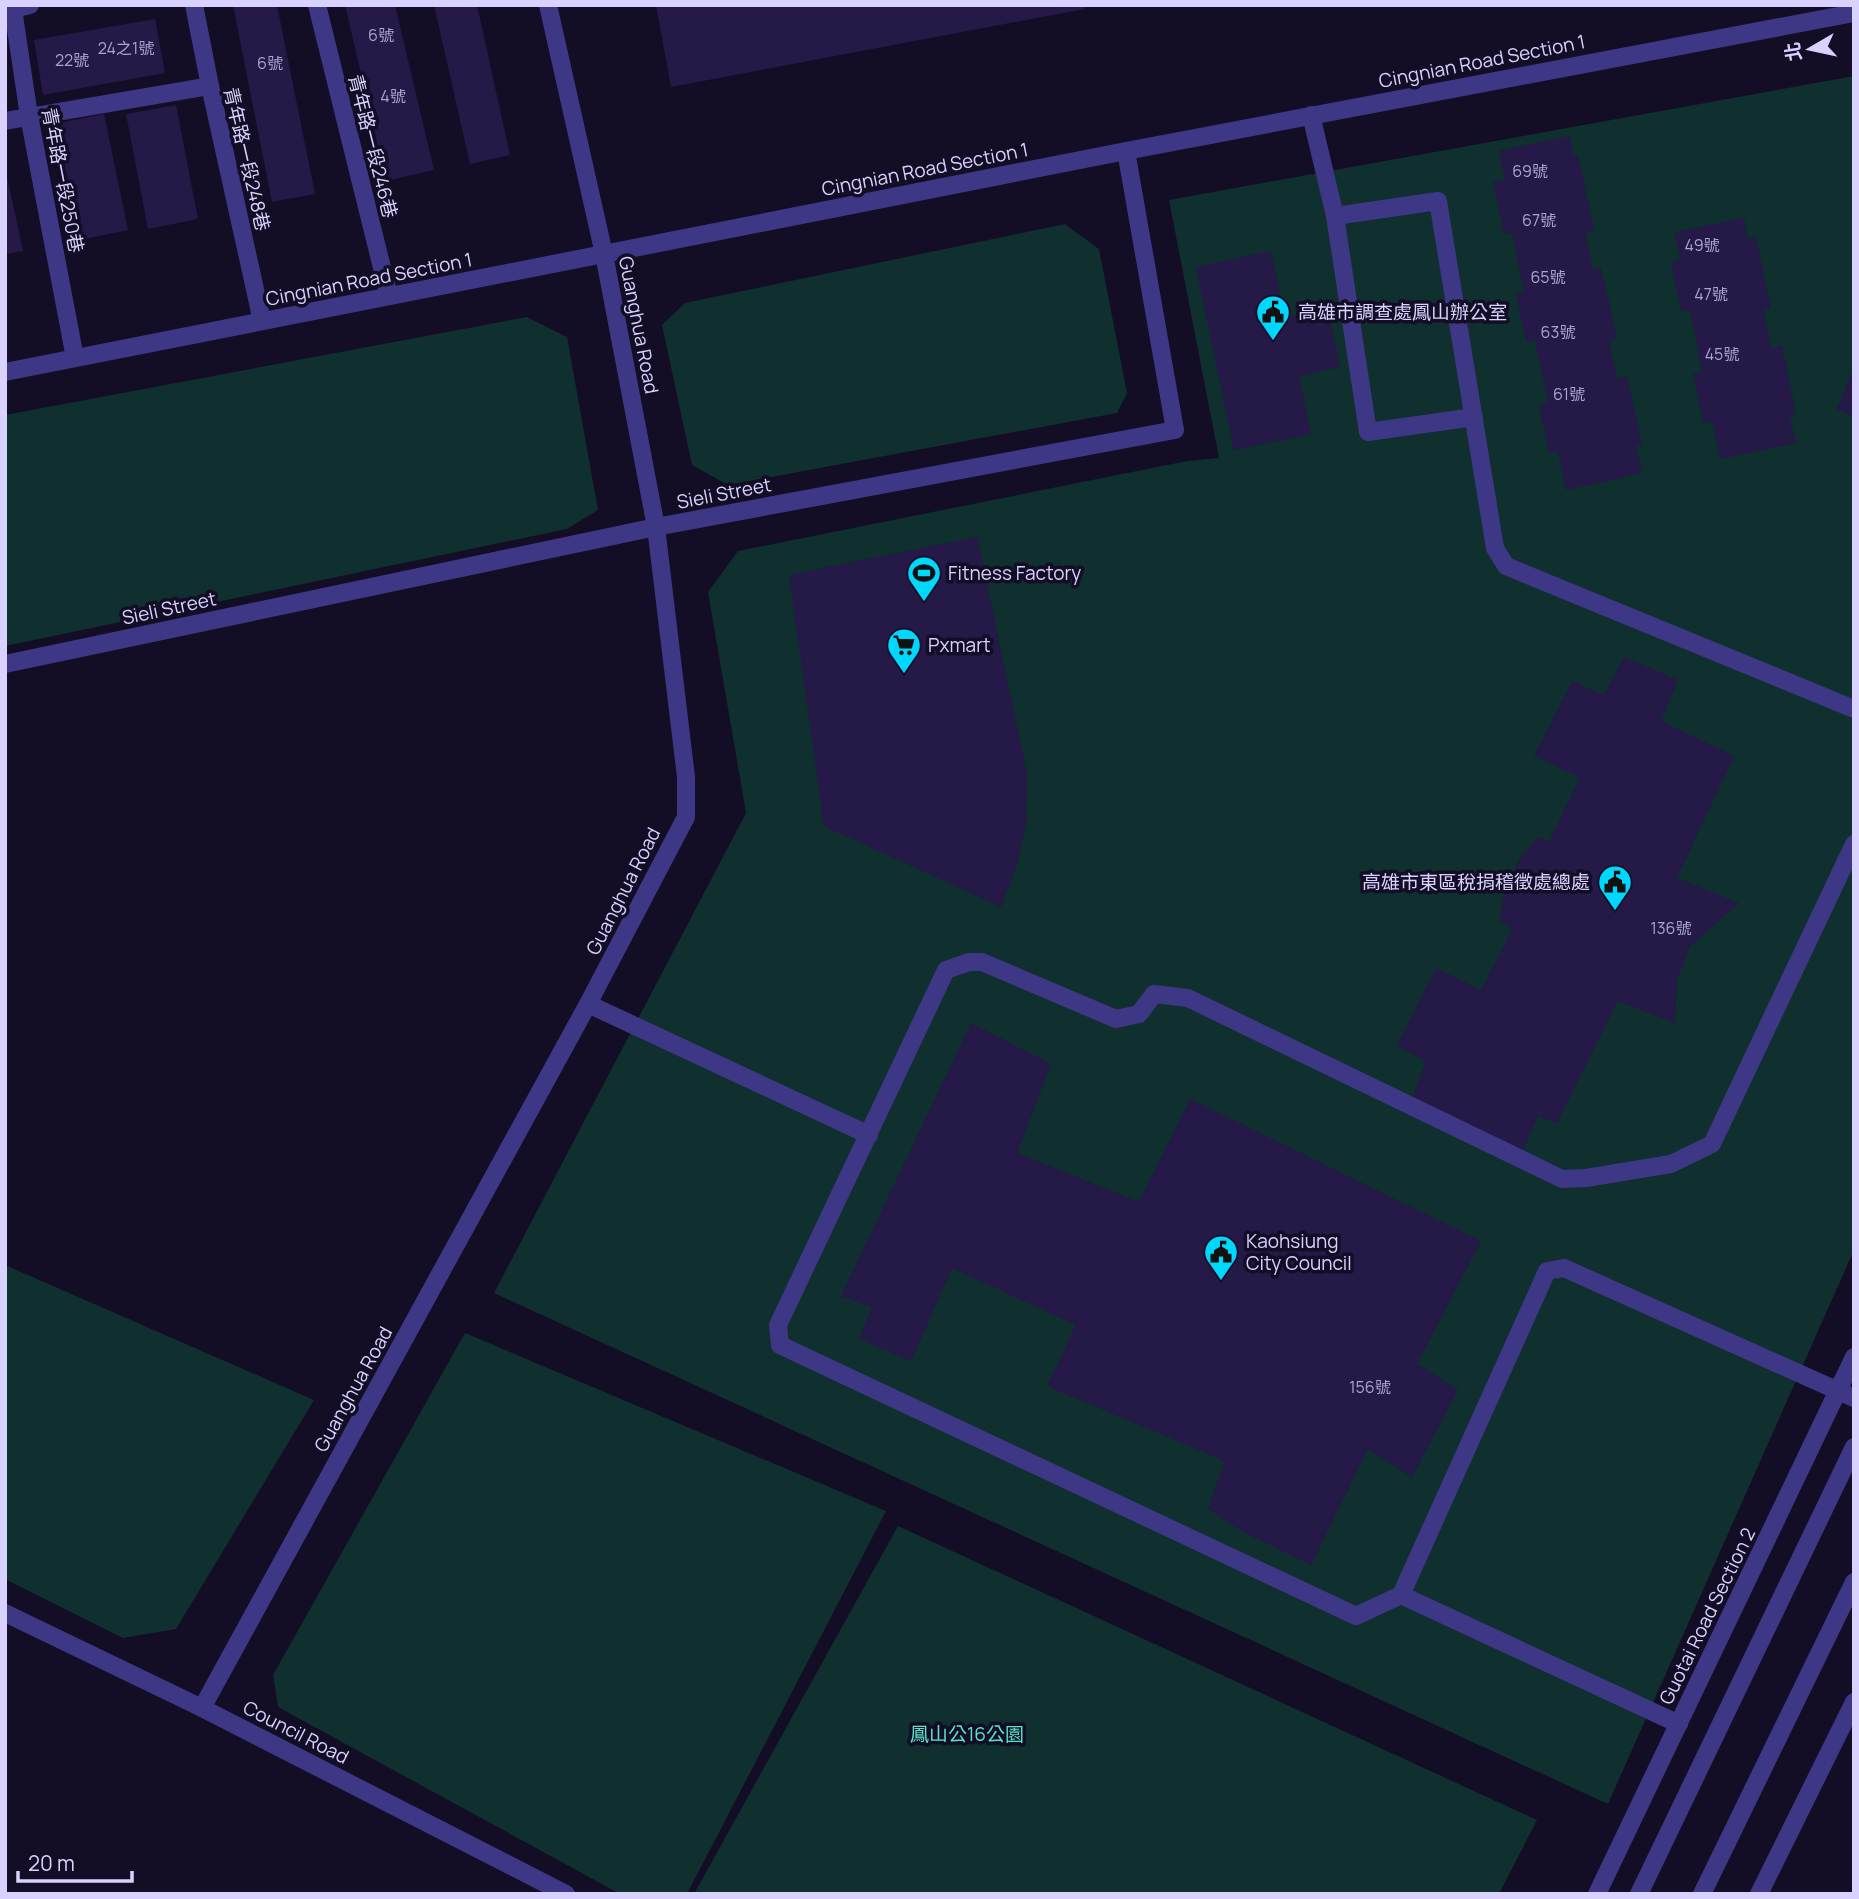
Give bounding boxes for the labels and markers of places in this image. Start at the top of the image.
public building icon: 高雄市調查處鳳山辦公室 [1254,293,1292,342]
place label: 高雄市調查處鳳山辦公室 [1298,299,1507,325]
sports icon: Fitness Factory [905,554,943,603]
place label: Fitness Factory [948,560,1081,586]
supermarket icon: Pxmart [885,626,923,675]
place label: Pxmart [928,632,991,658]
public building icon: 高雄市東區稅捐稽徵處總處 [1596,863,1634,912]
place label: 高雄市東區稅捐稽徵處總處 [1362,869,1590,895]
place label: Kaohsiung City Council [1246,1228,1352,1276]
public building icon: Kaohsiung City Council [1202,1233,1240,1282]

